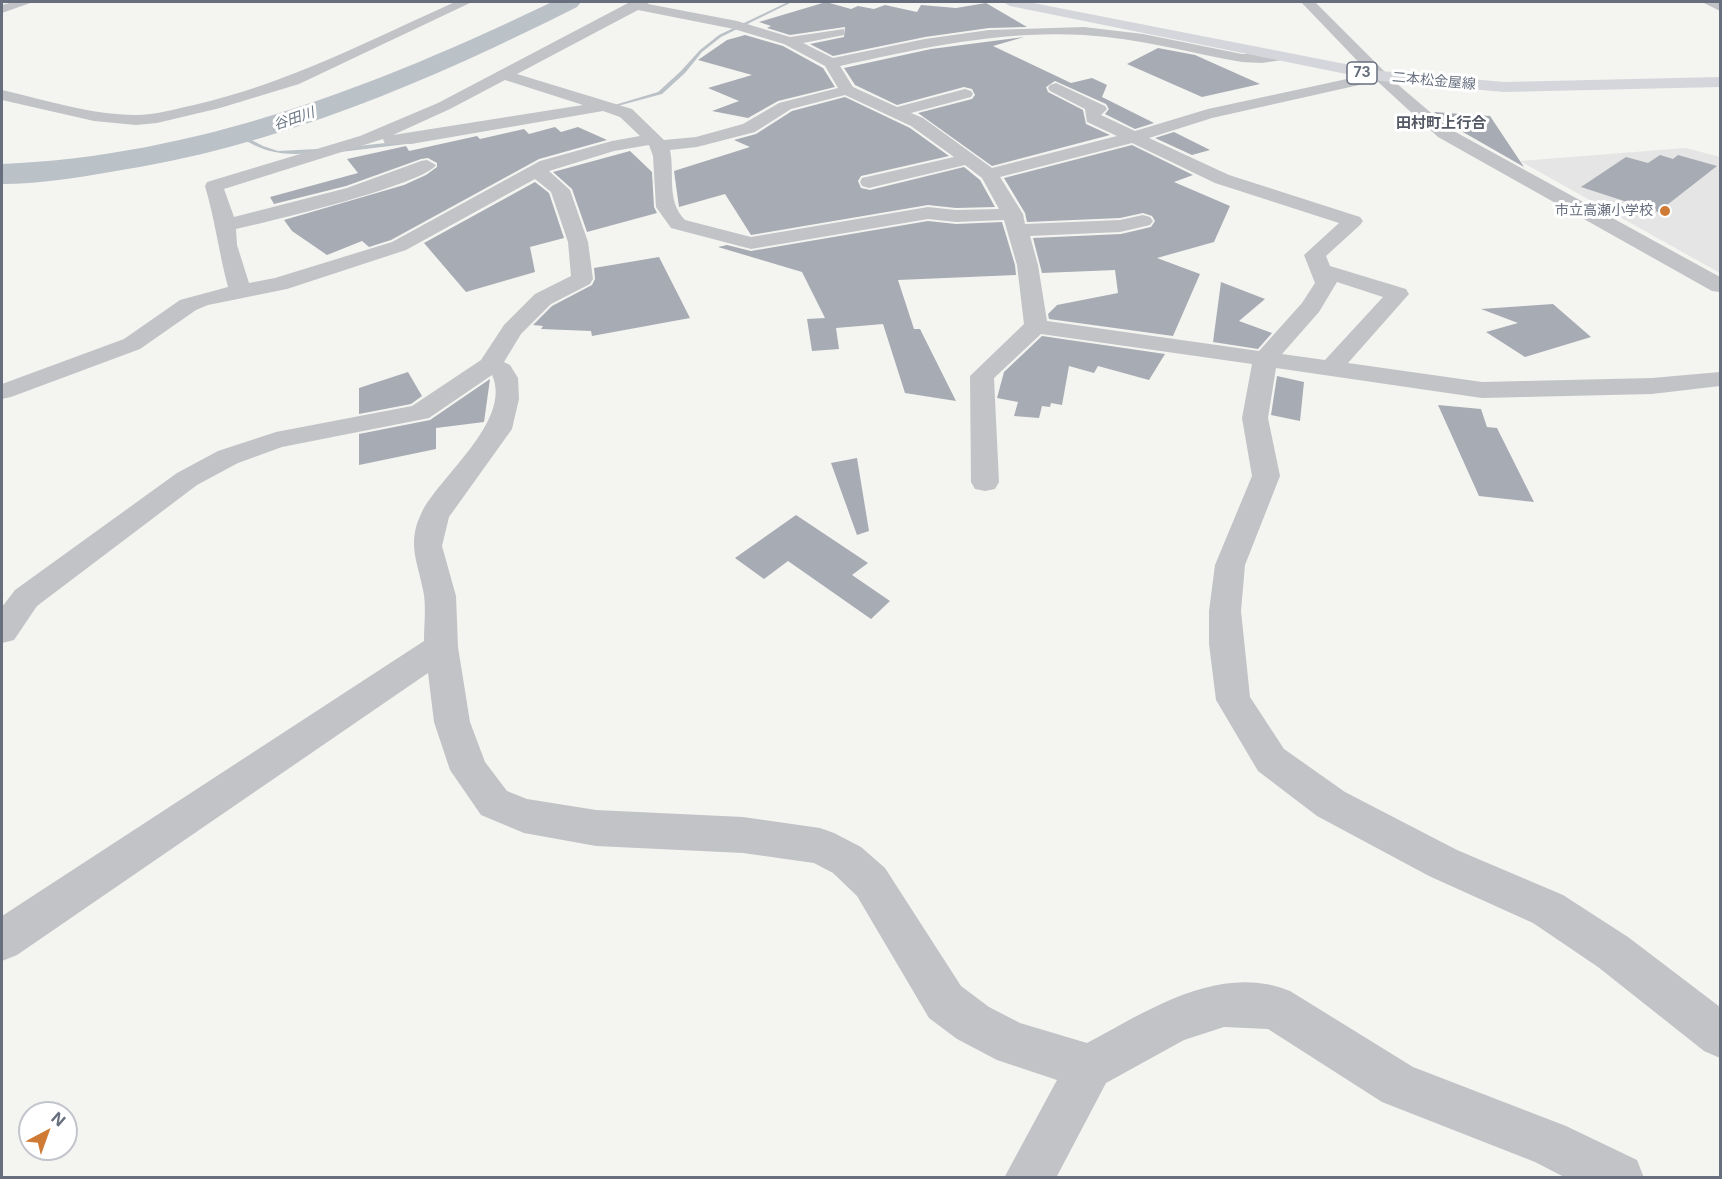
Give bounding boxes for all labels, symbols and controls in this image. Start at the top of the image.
road number: 73 [1347,62,1377,84]
street label: 二本松金屋線 [1391,69,1477,93]
water label: 谷田川 [271,104,317,134]
district label: 田村町上行合 [1396,114,1486,132]
place label: 市立高瀬小学校 [1555,203,1653,219]
marker: 市立高瀬小学校 [1658,204,1672,218]
north arrow [18,1101,78,1161]
text: N [47,1107,70,1130]

